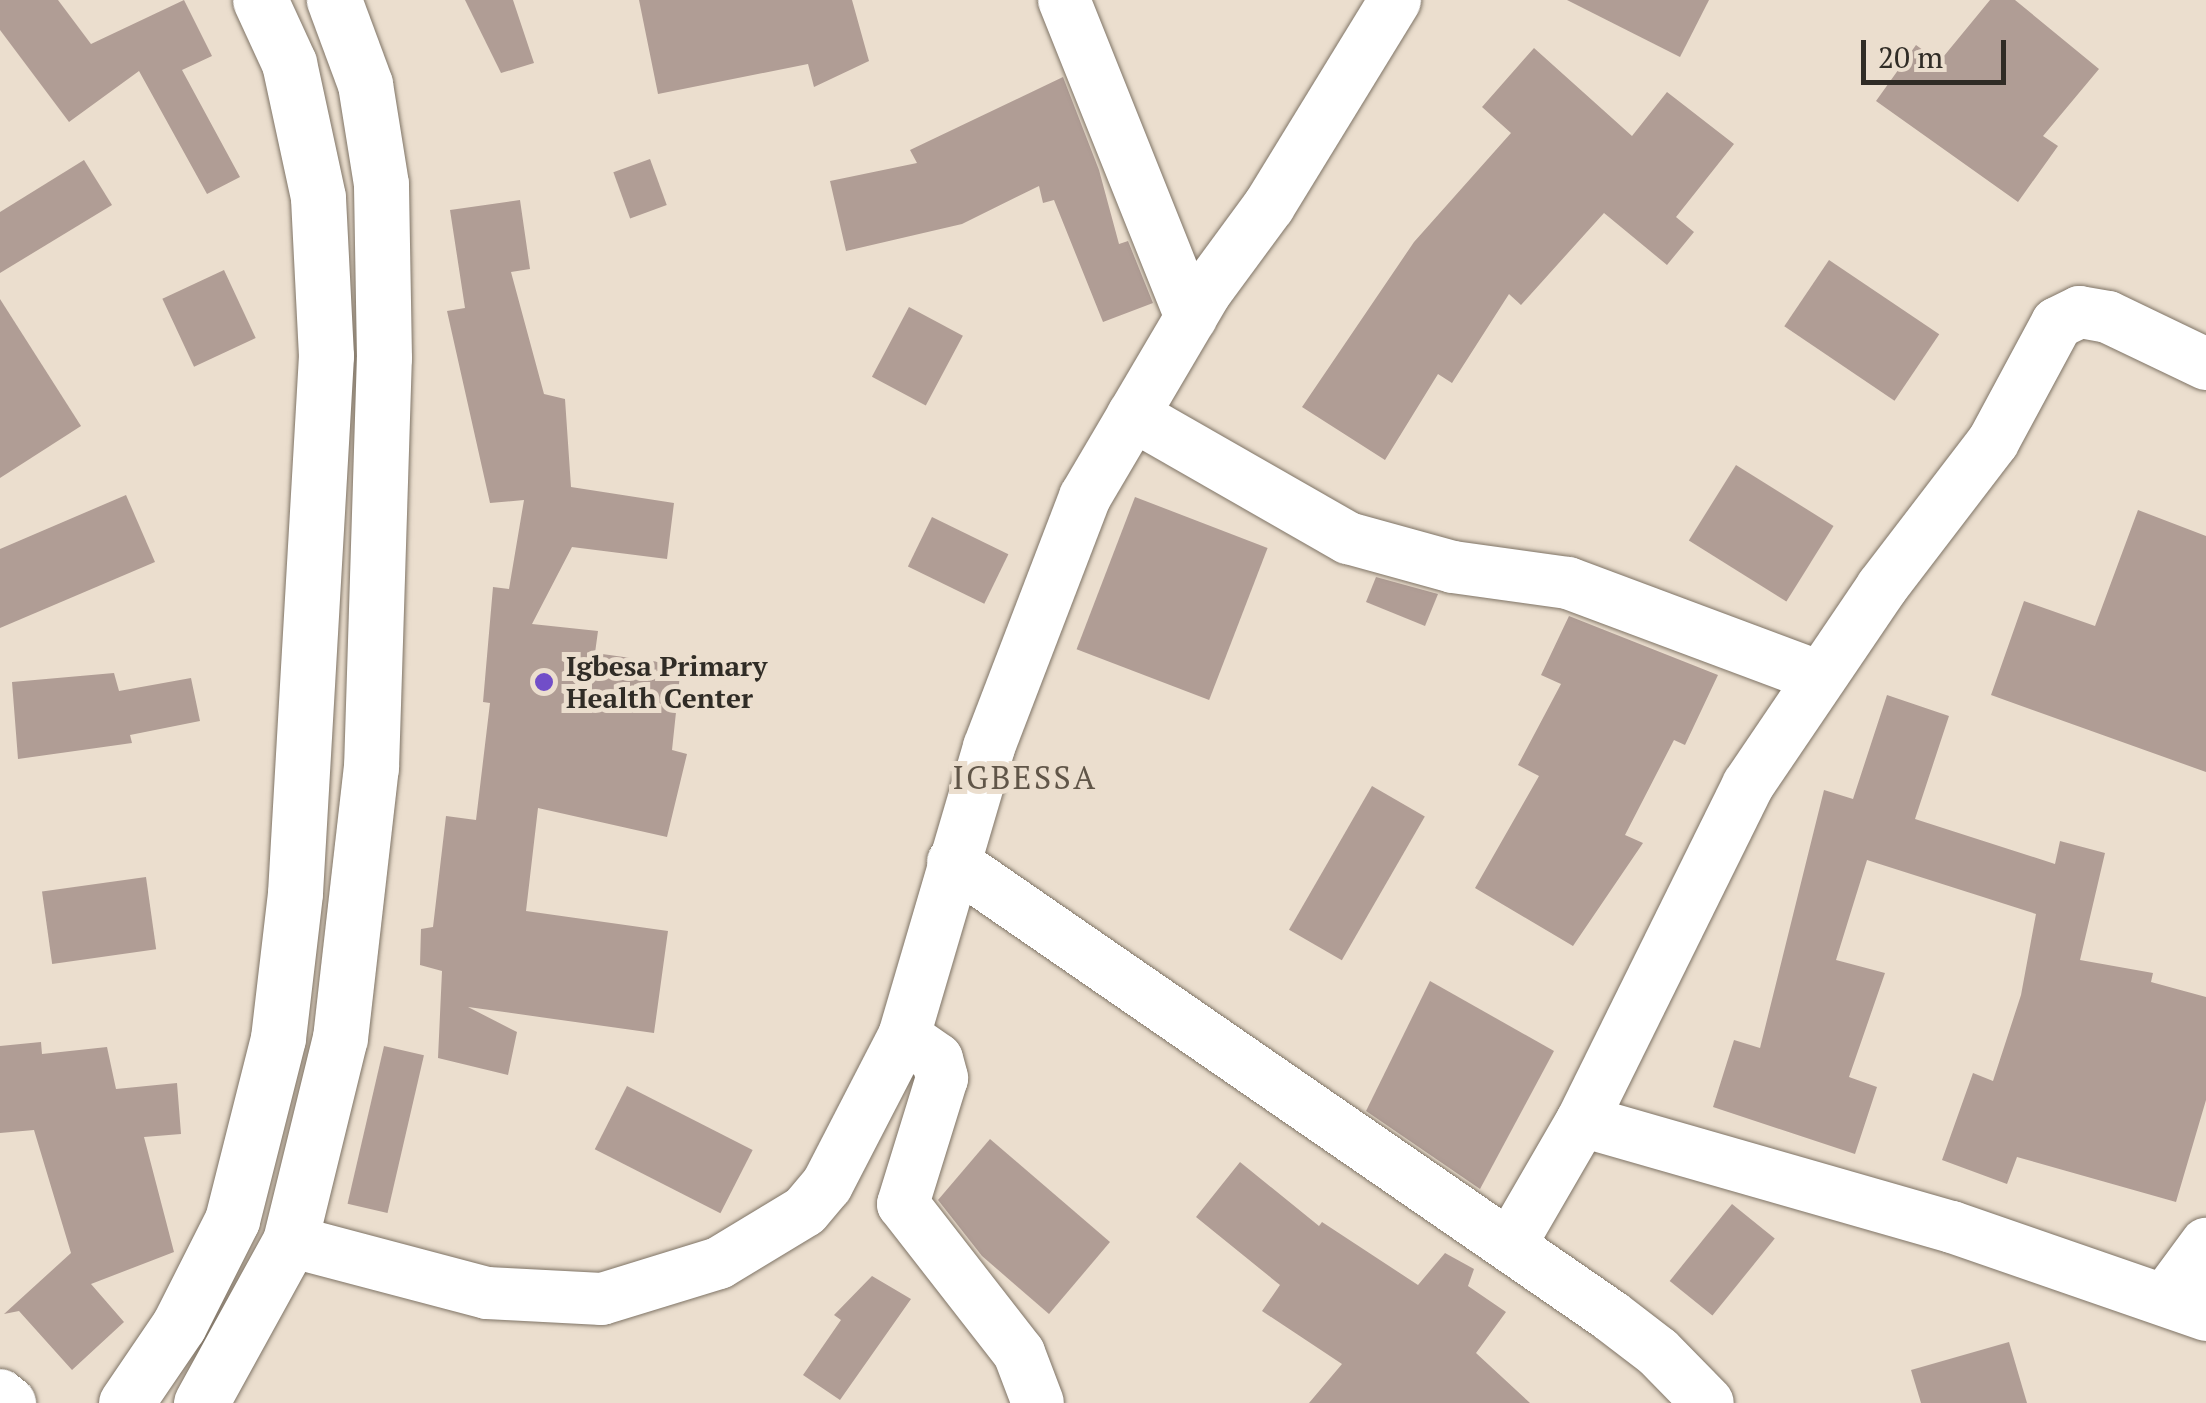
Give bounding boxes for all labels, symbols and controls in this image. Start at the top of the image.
scale bar [1866,20,2011,82]
text: 20 m [1878,37,1943,77]
place label: Igbesa Primary Health Center [566,649,767,715]
marker: Igbesa Primary Health Center [531,669,557,695]
district label: IGBESSA [952,758,1098,796]

